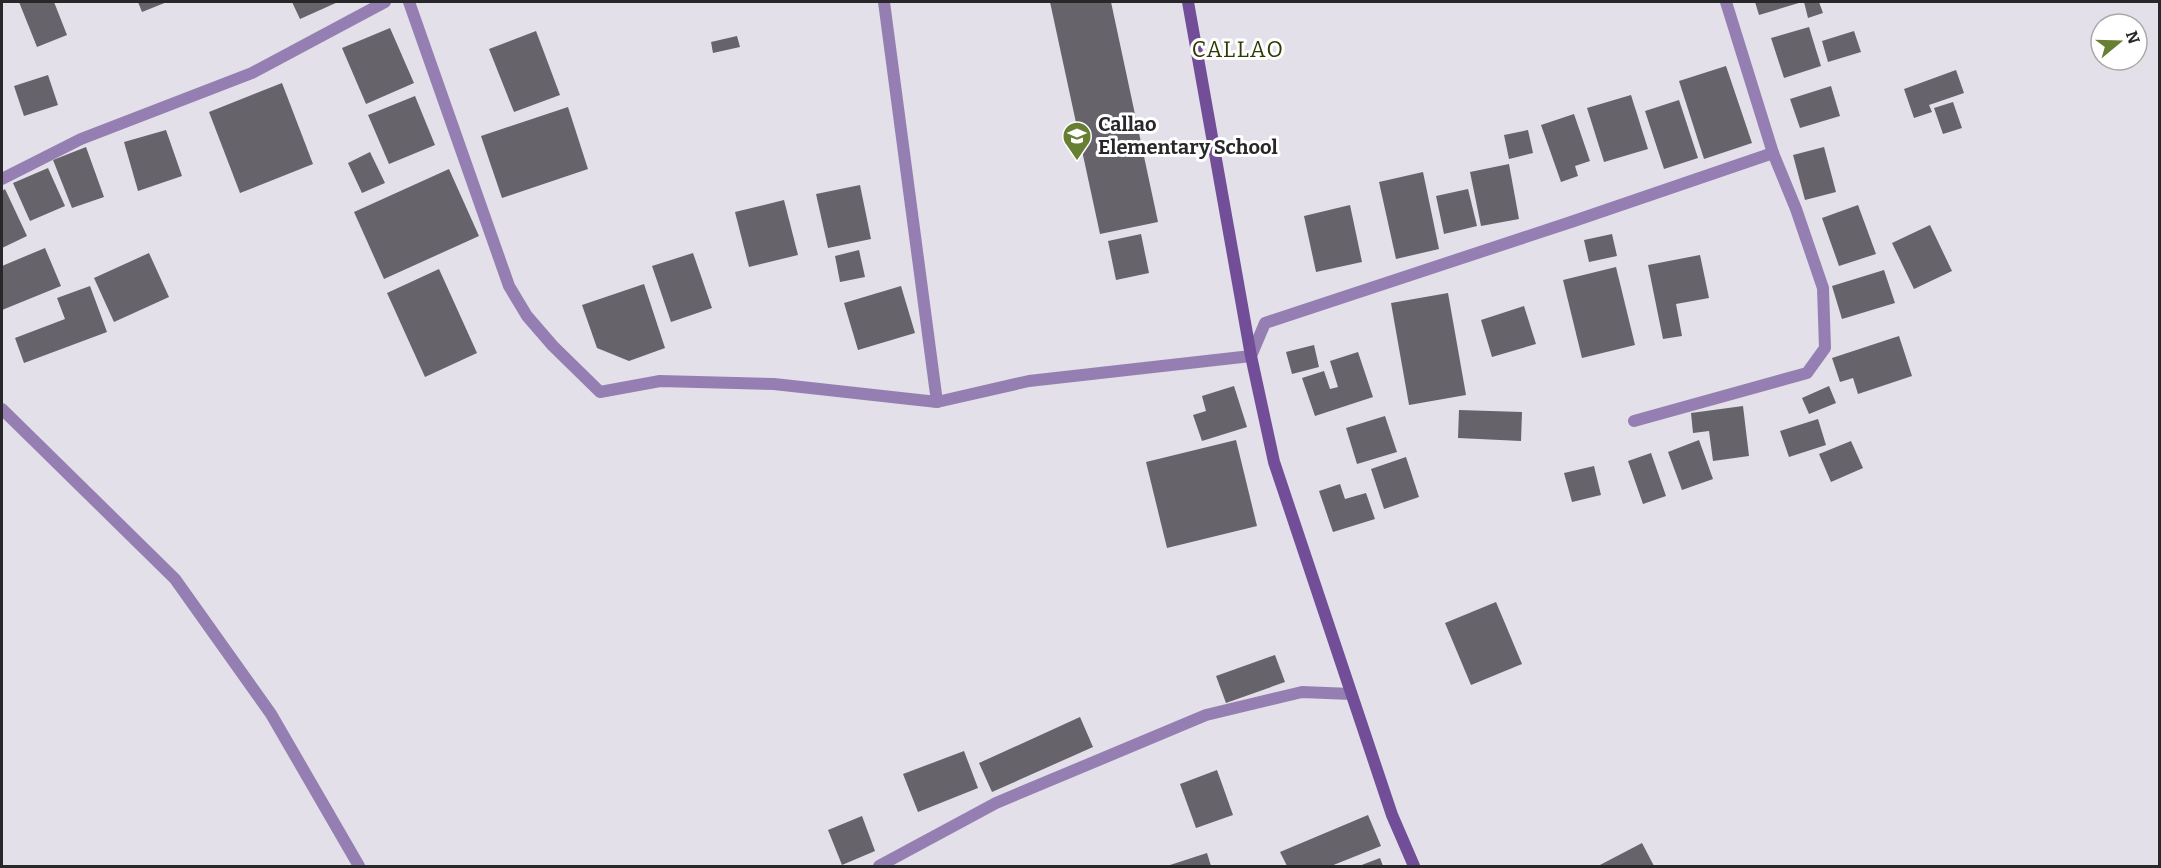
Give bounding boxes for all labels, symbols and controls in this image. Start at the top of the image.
north arrow [2089,12,2149,72]
text: N [2122,28,2144,46]
district label: CALLAO [1192,36,1284,63]
place label: Callao Elementary School [1098,112,1278,159]
school or university icon: Callao Elementary School [1061,120,1093,162]

